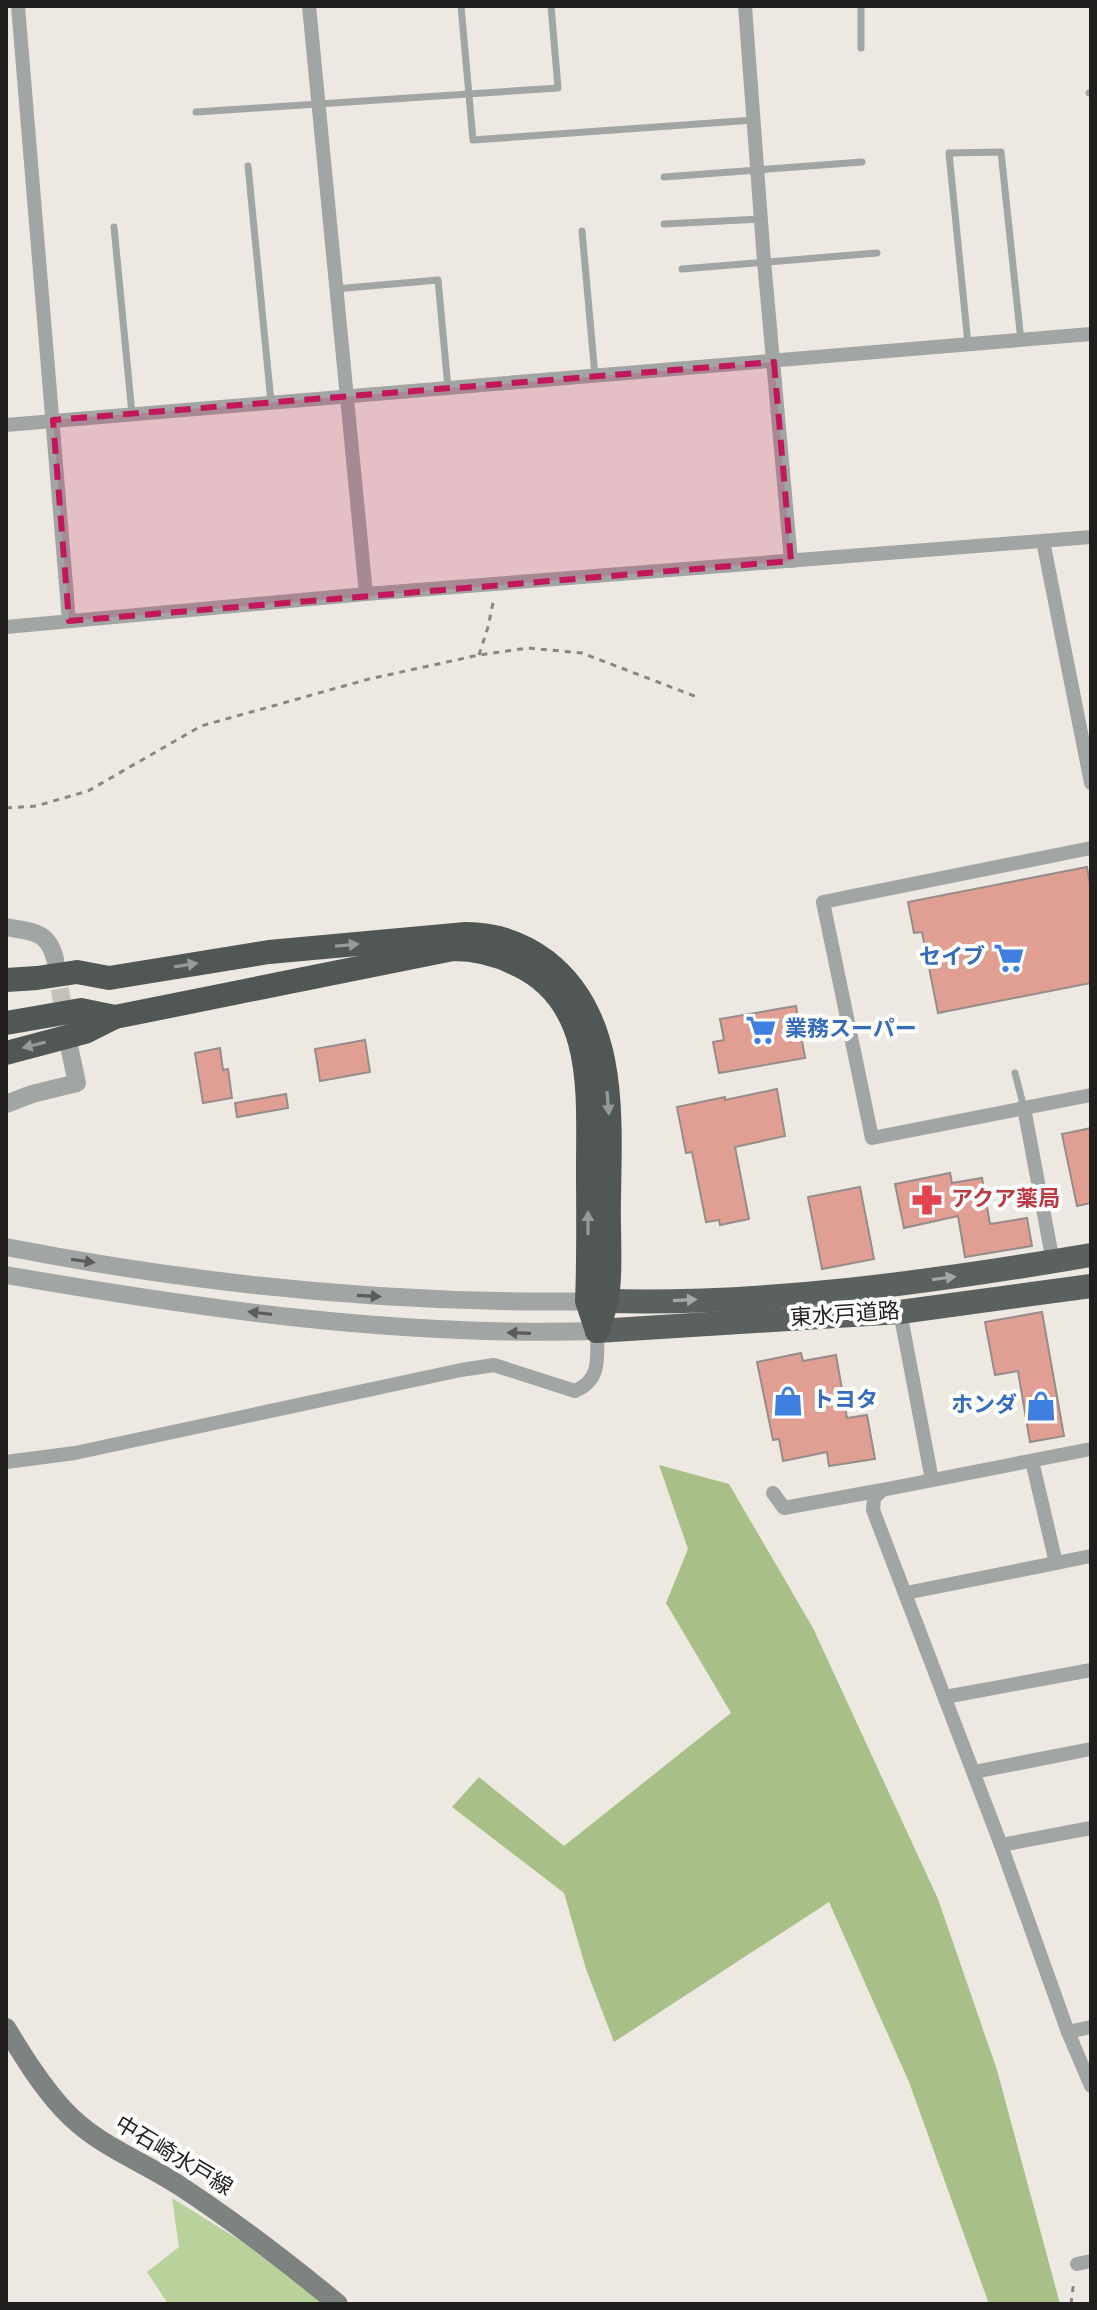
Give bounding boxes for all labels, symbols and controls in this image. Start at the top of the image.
one-way arrow [335,938,360,951]
supermarket icon: セイブ [992,941,1026,975]
place label: セイブ [919,944,985,972]
one-way arrow [174,958,199,971]
supermarket icon: 業務スーパー [744,1013,778,1047]
place label: 業務スーパー [785,1017,917,1044]
one-way arrow [22,1039,47,1051]
one-way arrow [602,1091,615,1116]
pharmacy icon: アクア薬局 [910,1183,944,1217]
place label: アクア薬局 [951,1187,1060,1214]
one-way arrow [582,1210,594,1235]
one-way arrow [71,1255,96,1268]
one-way arrow [931,1271,956,1284]
one-way arrow [357,1289,382,1302]
one-way arrow [673,1294,698,1307]
street label: 東水戸道路 [789,1299,901,1333]
one-way arrow [247,1307,272,1320]
one-way arrow [506,1326,531,1339]
shop icon: トヨタ [771,1384,805,1418]
place label: トヨタ [812,1388,878,1415]
shop icon: ホンダ [1024,1389,1058,1423]
place label: ホンダ [951,1393,1017,1420]
street label: 中石崎水戸線 [109,2111,237,2203]

